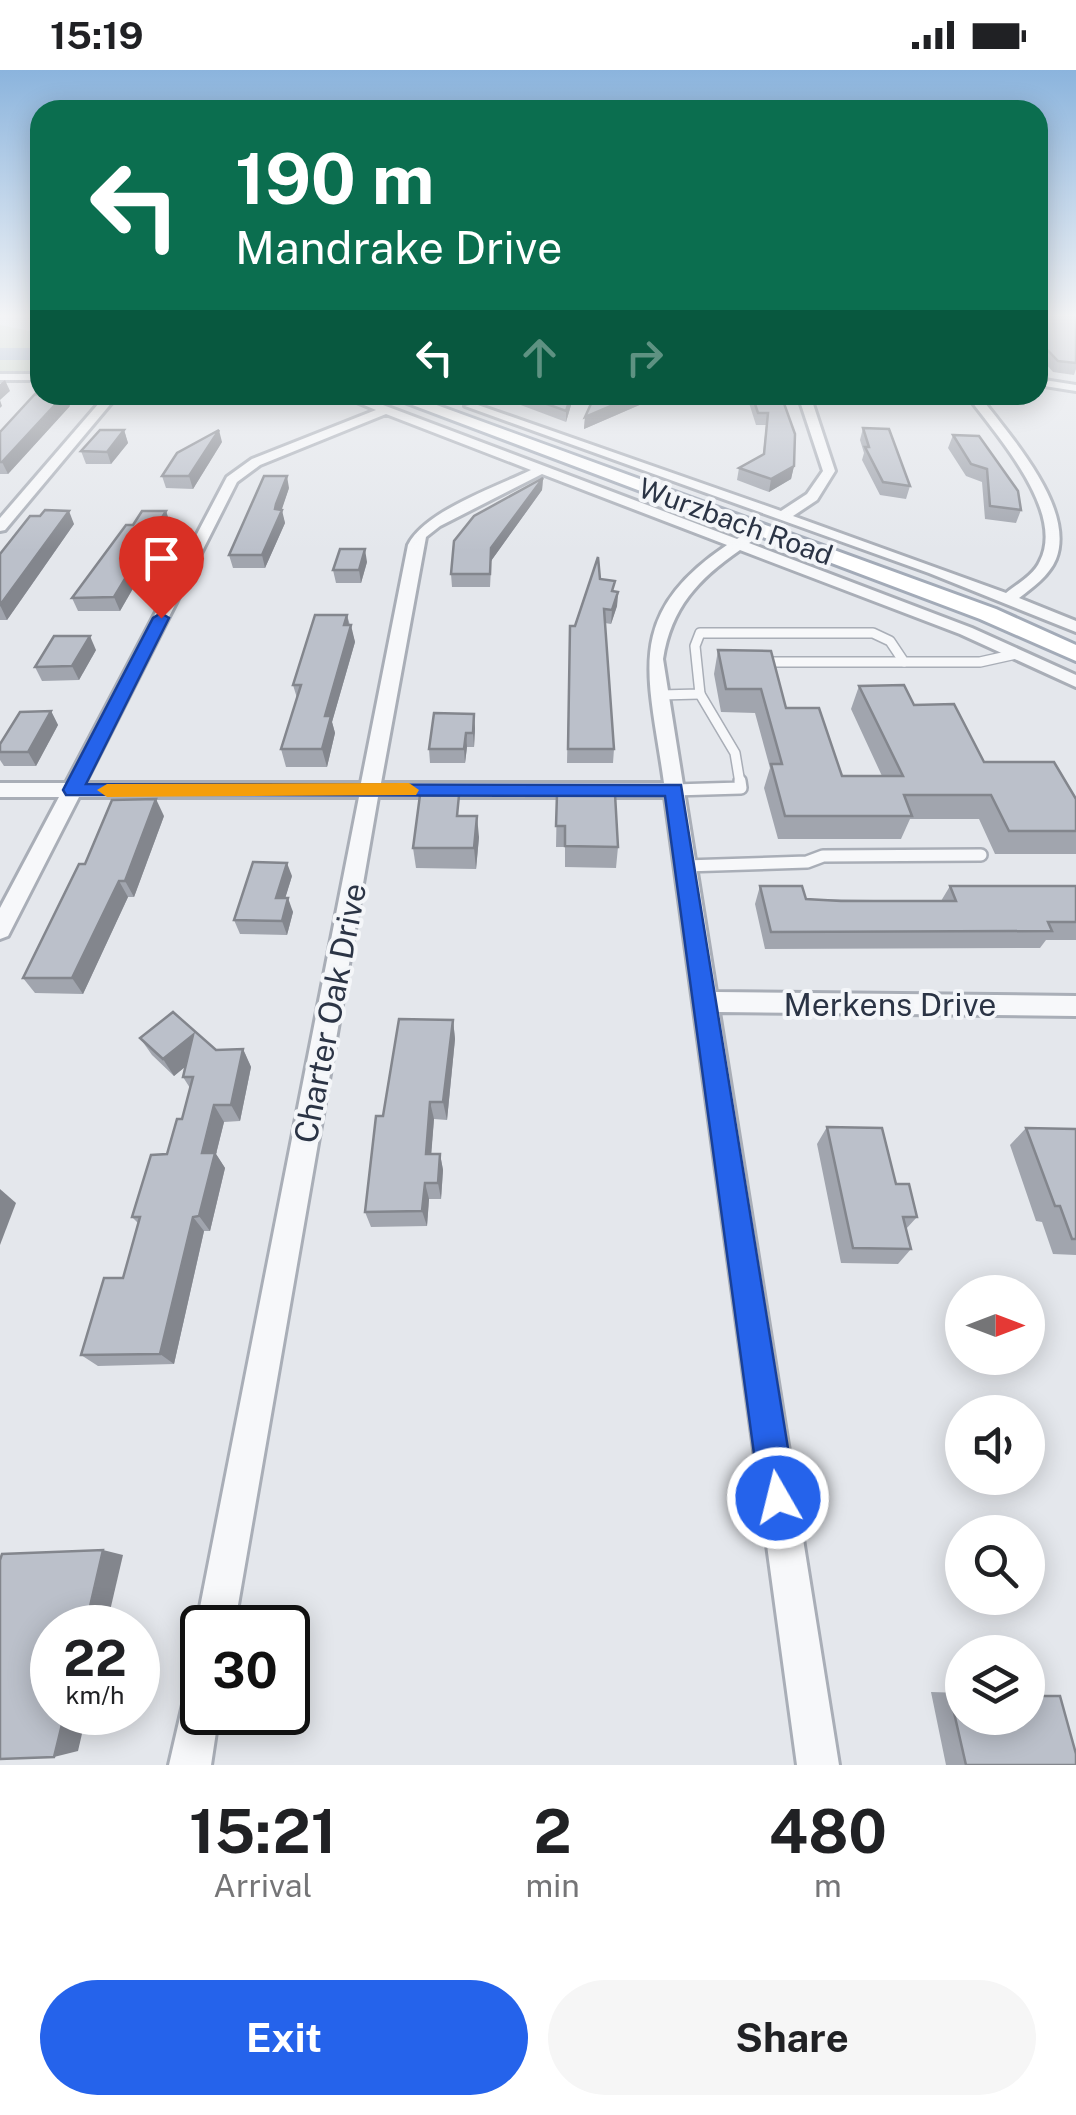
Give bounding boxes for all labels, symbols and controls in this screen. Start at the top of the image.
text: 15:19 [50,13,143,58]
text: 190 m [235,137,434,220]
icon: left [70,140,200,270]
text: Mandrake Drive [235,221,562,274]
icon: left [407,330,462,385]
icon: ahead [512,330,567,385]
icon: right [617,330,672,385]
street label: Wurzbach Road [635,471,837,571]
pin [119,516,204,619]
icon: arrive [134,531,189,586]
street label: Charter Oak Drive [287,880,373,1146]
street label: Merkens Drive [784,986,996,1023]
north arrow [945,1275,1045,1375]
map controls [945,1275,1045,1735]
button: sound [945,1395,1045,1495]
position arrow [726,1446,830,1550]
button: search [945,1515,1045,1615]
speed limit sign: 30 [180,1605,310,1735]
text: 22 [63,1628,127,1687]
button: layers [945,1635,1045,1735]
text: km/h [66,1680,124,1710]
text: 15:21 [189,1796,336,1867]
text: 2 [534,1796,572,1867]
text: 480 [769,1796,887,1867]
text: Arrival [213,1867,312,1904]
text: min [525,1867,580,1904]
text: m [814,1867,842,1904]
button: Exit [40,1980,528,2095]
button: Share [548,1980,1036,2095]

